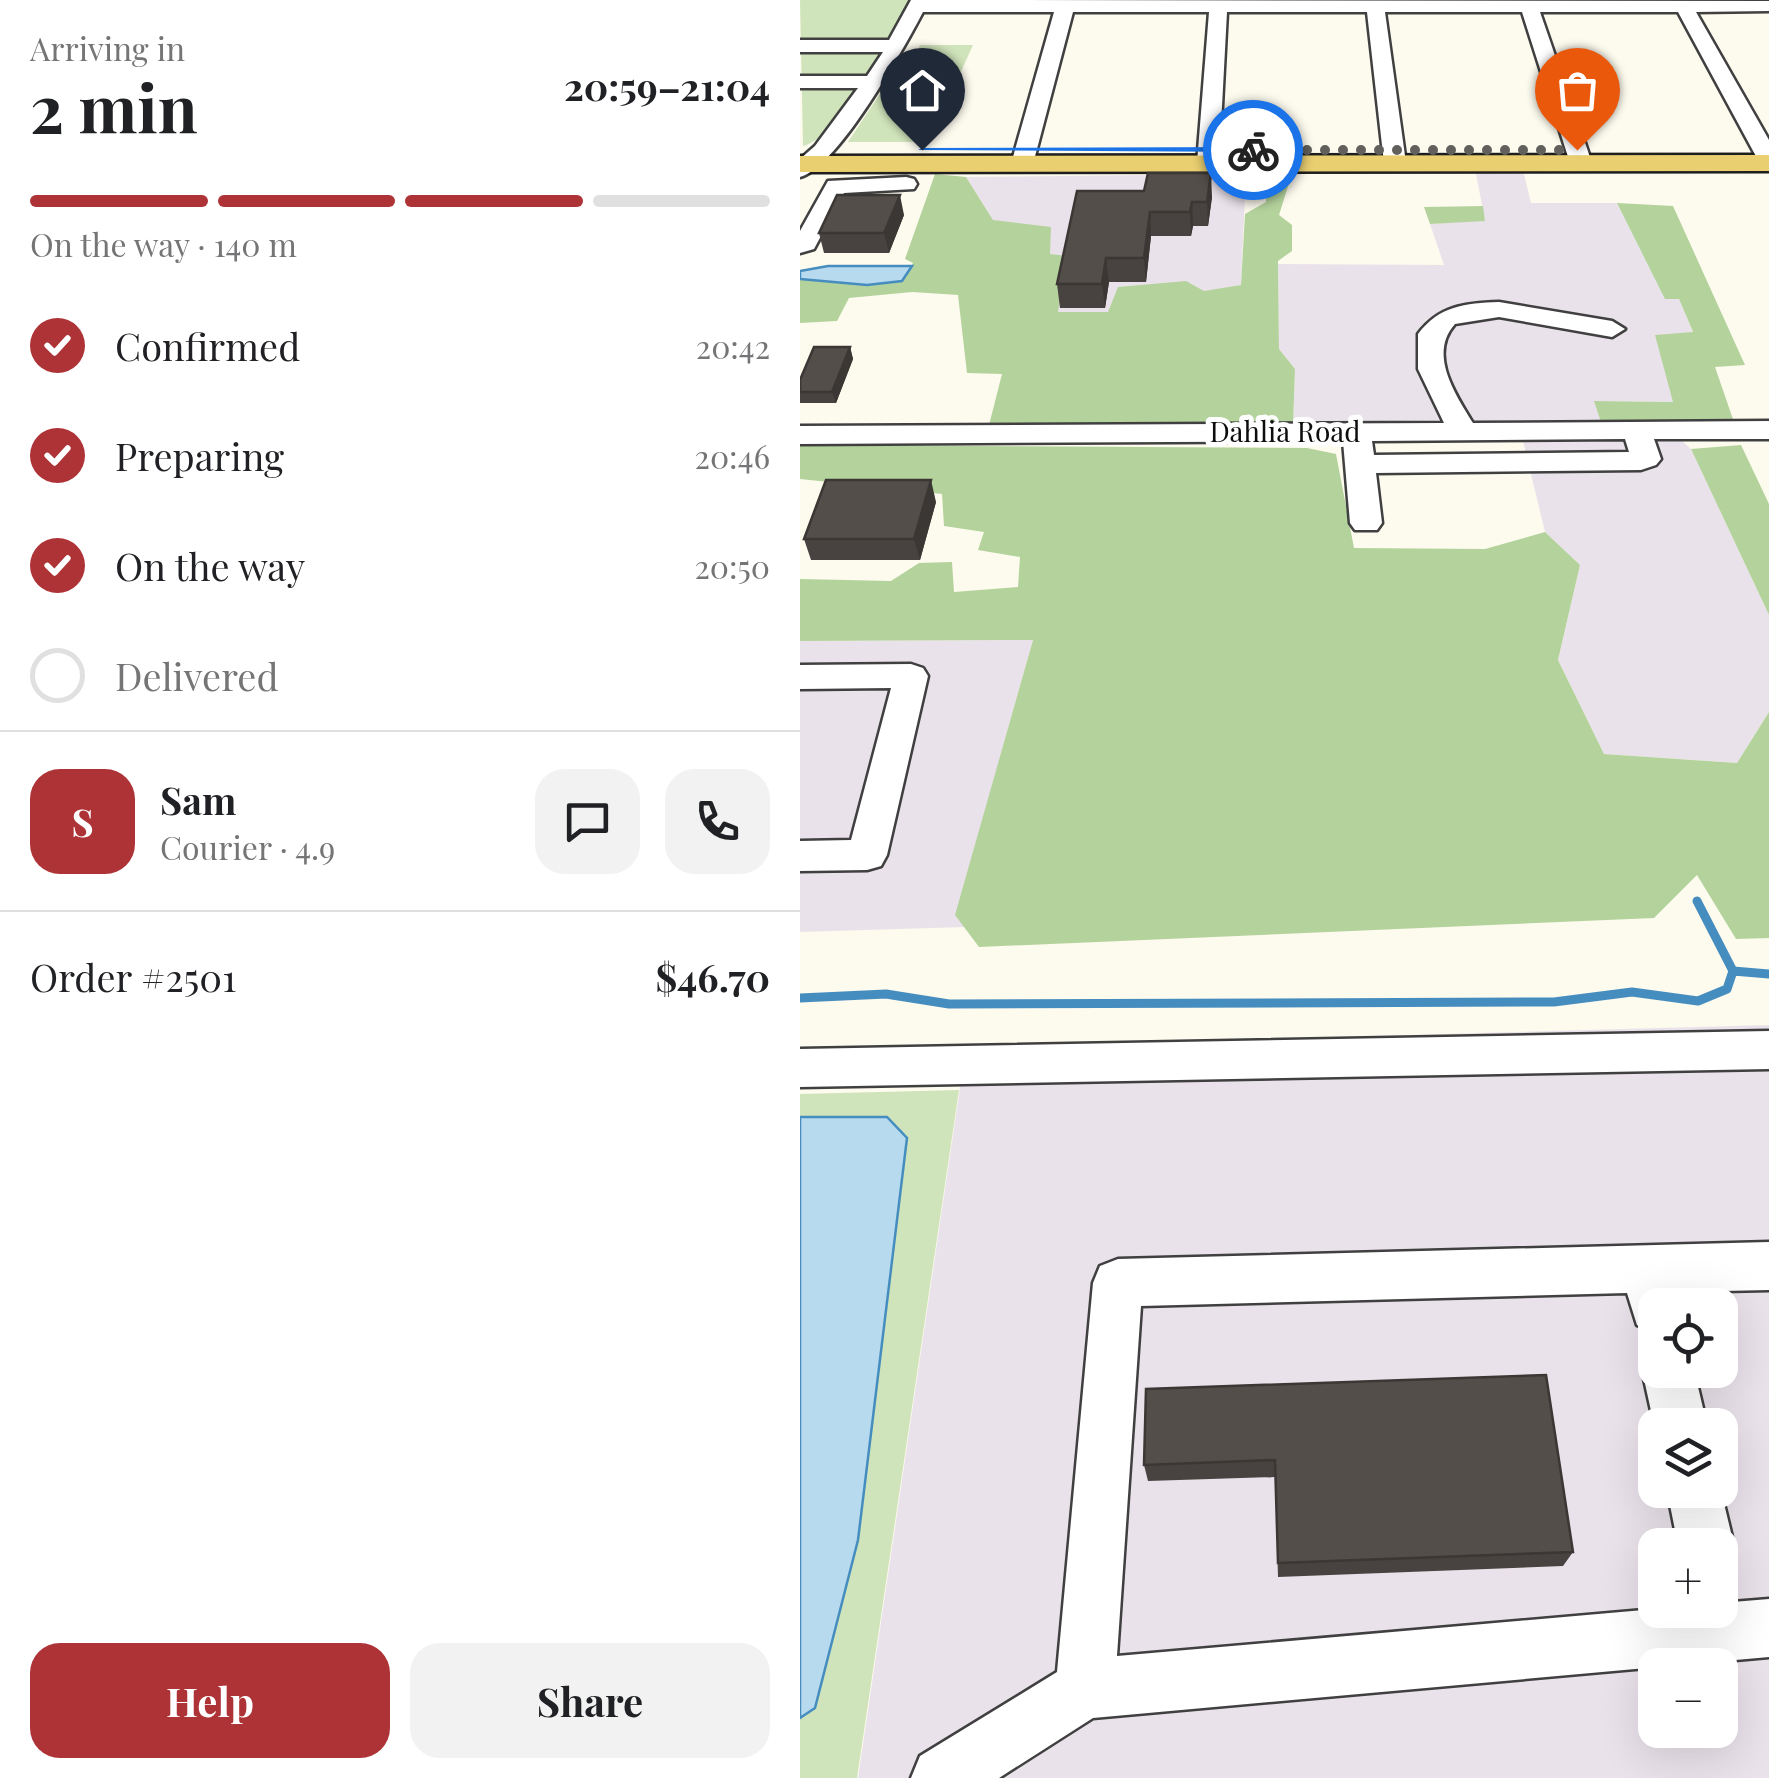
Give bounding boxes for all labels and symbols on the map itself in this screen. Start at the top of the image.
pin [880,48,965,151]
pin [1535,48,1620,151]
courier [1203,100,1303,200]
street label: Dahlia Road [1209,412,1361,449]

